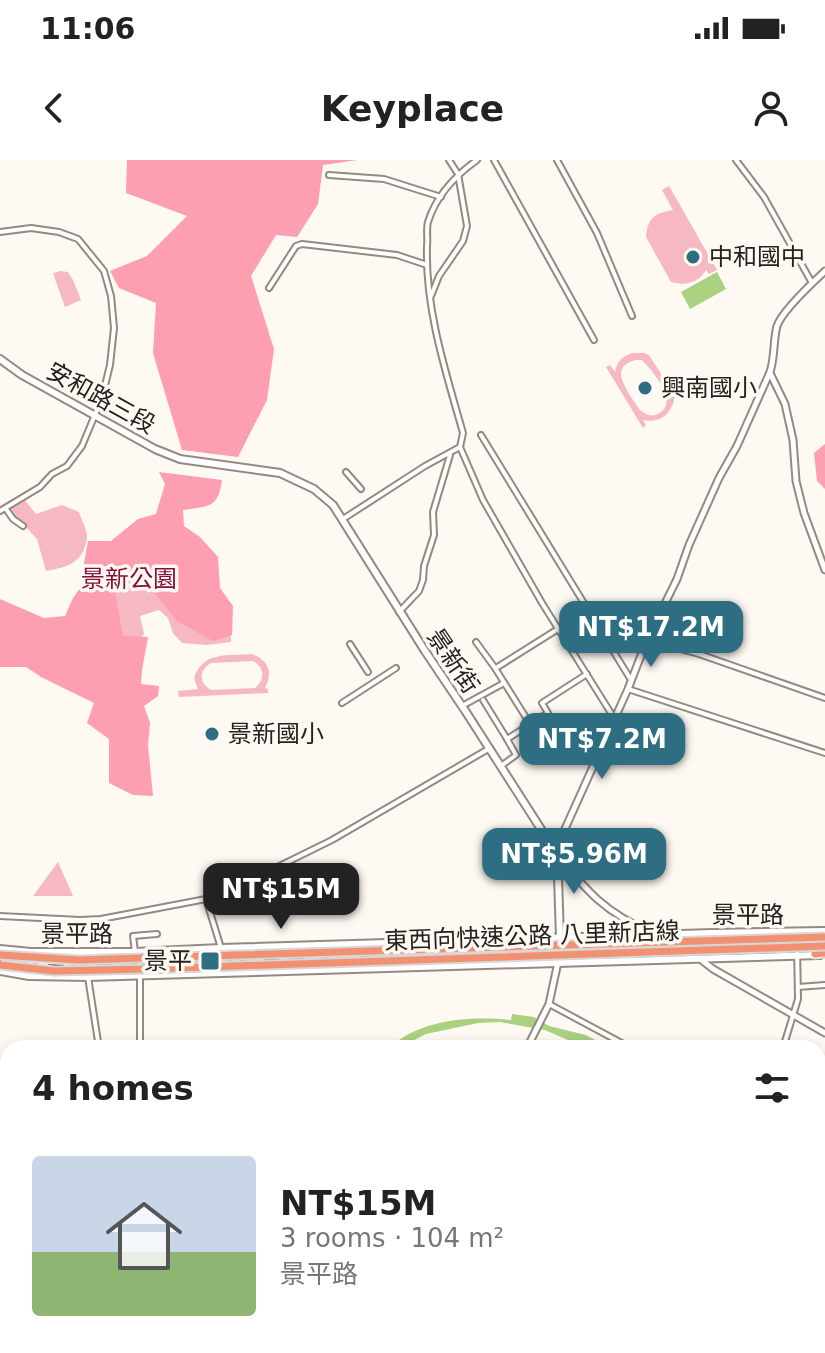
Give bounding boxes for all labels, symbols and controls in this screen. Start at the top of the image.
text: 11:06 [40,11,136,46]
icon: back [32,86,76,130]
icon: person [749,86,793,130]
text: Keyplace [321,88,504,129]
place label: 中和國中 [709,243,805,271]
marker: 中和國中 [684,248,702,266]
street label: 安和路三段 [42,357,160,439]
place label: 興南國小 [661,374,757,402]
marker: 興南國小 [636,379,654,397]
park label: 景新公園 [81,565,177,593]
pin: NT$17.2M [568,601,734,669]
text: NT$17.2M [577,612,725,642]
street label: 景新街 [421,623,485,699]
pin: NT$7.2M [528,713,676,781]
place label: 景新國小 [228,720,324,748]
text: NT$7.2M [537,724,667,754]
marker: 景新國小 [203,725,221,743]
pin: NT$5.96M [491,828,657,896]
text: NT$5.96M [500,839,648,869]
pin: NT$15M [216,863,346,931]
text: NT$15M [221,874,341,904]
street label: 景平路 [712,901,784,929]
street label: 東西向快速公路 八里新店線 [384,917,680,955]
street label: 景平路 [41,920,113,948]
place label: 景平 [144,947,192,975]
marker: 景平 [199,950,221,972]
icon: filters [750,1066,794,1110]
text: 4 homes [32,1068,194,1108]
text: NT$15M [280,1183,436,1223]
icon: home [96,1188,192,1284]
text: 3 rooms · 104 m² [280,1223,504,1253]
text: 景平路 [280,1259,358,1289]

